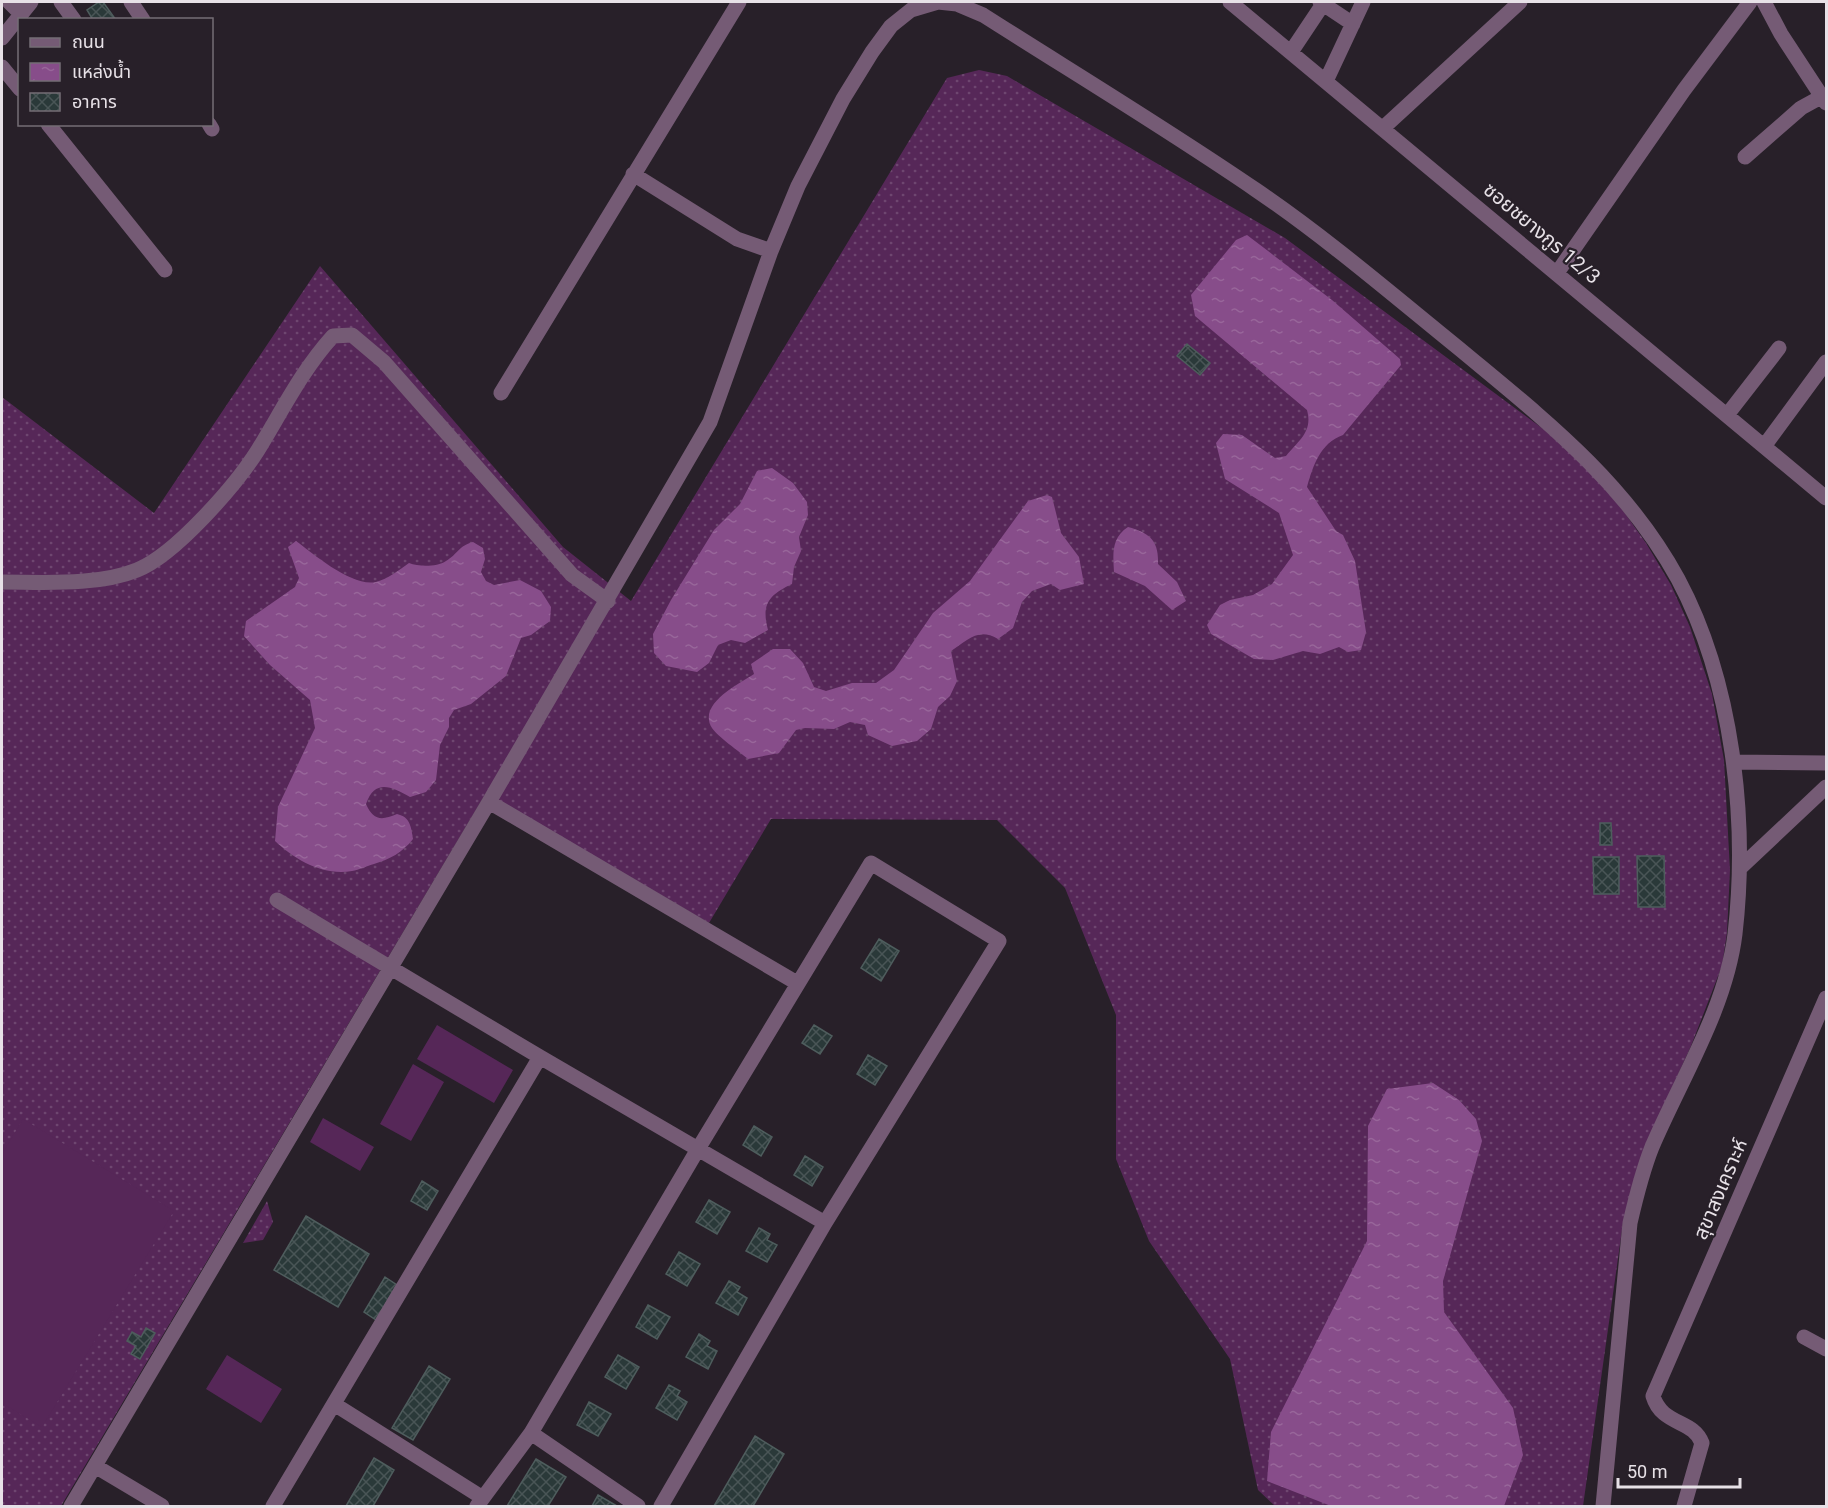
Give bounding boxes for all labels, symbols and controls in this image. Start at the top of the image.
legend [18,18,213,126]
text: ถนน [72,31,105,52]
text: แหล่งน้ำ [72,59,131,82]
text: อาคาร [72,91,117,112]
street label: ซอยชยางกูร 12/3 [1478,177,1605,290]
street label: สุขาสงเคราะห์ [1688,1135,1752,1243]
scale bar [1618,1451,1740,1489]
text: 50 m [1627,1461,1667,1482]

